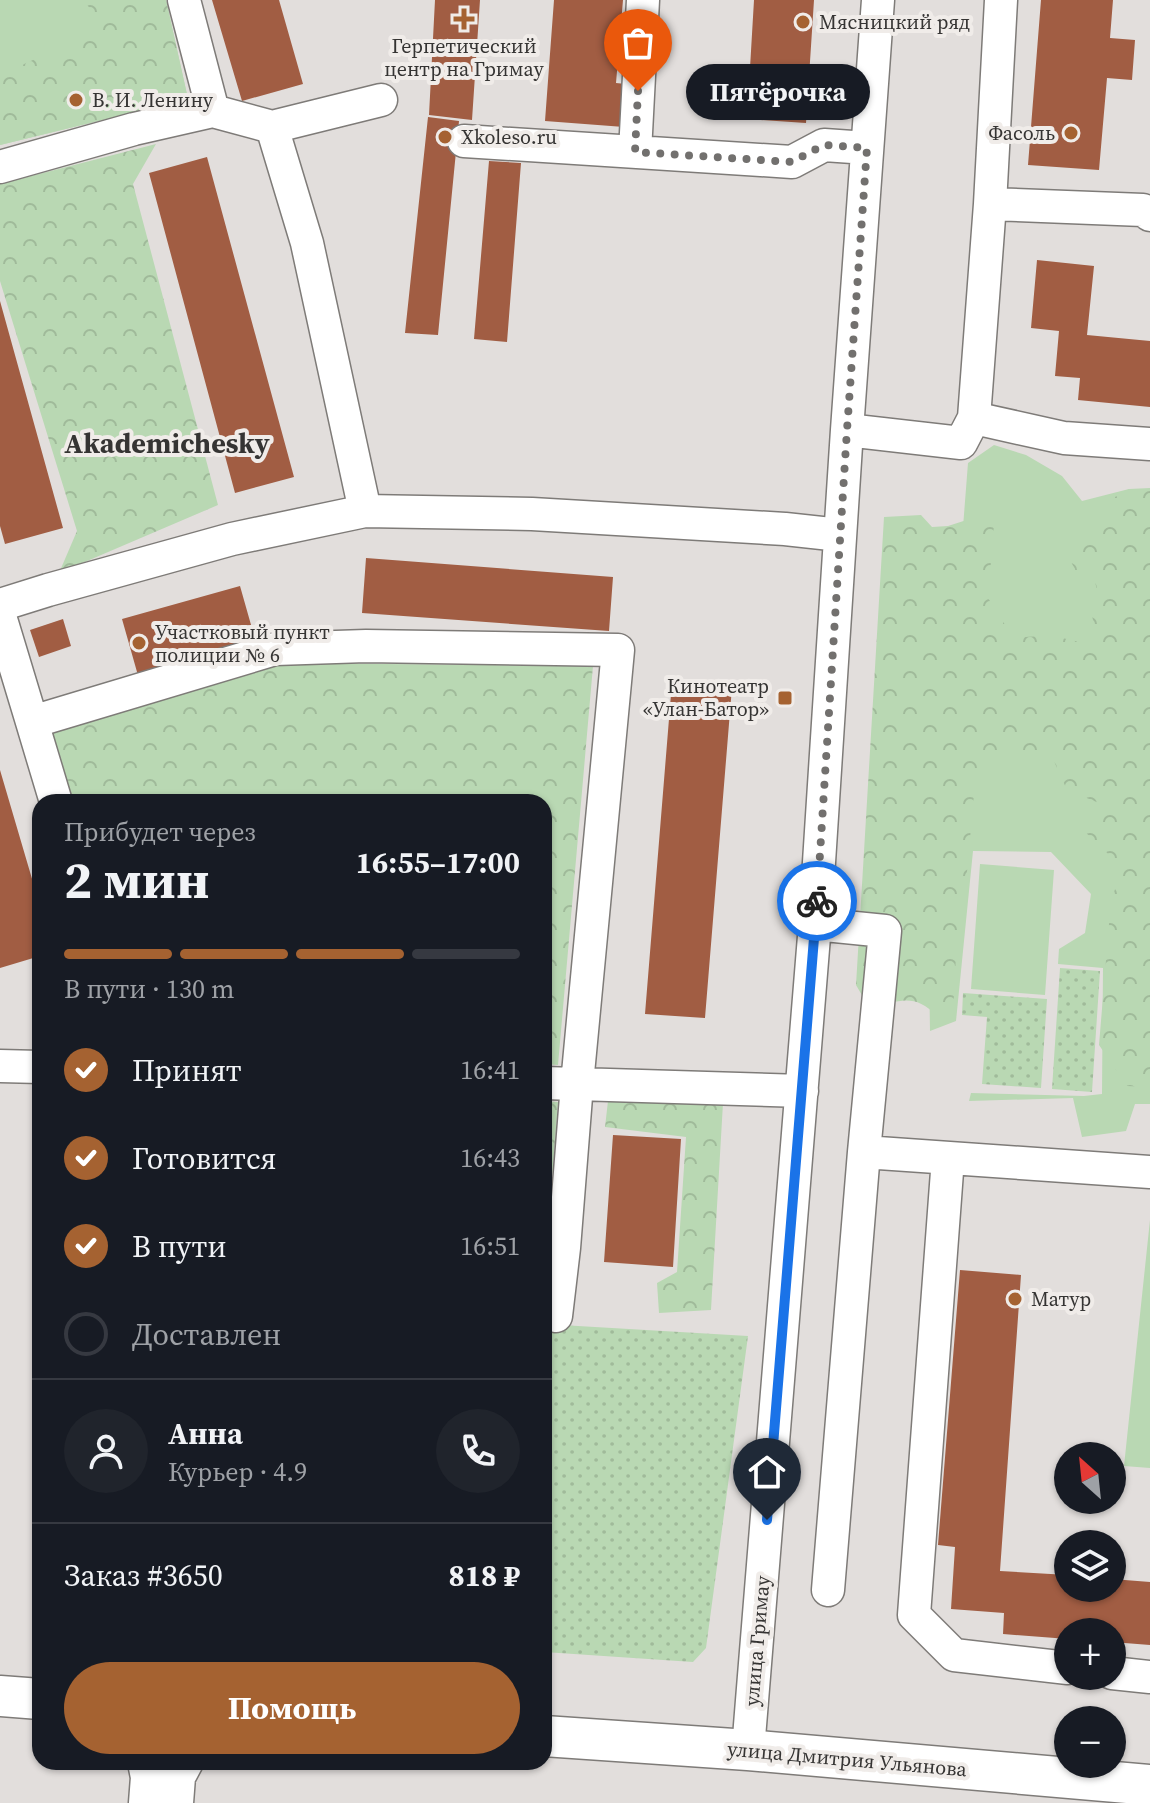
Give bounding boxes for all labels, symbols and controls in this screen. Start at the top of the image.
marker: Герпетический центр на Гримау [453,8,475,30]
place label: Мясницкий ряд [819,8,970,36]
pin [604,9,672,91]
marker: Мясницкий ряд [794,13,812,31]
icon: bag [616,21,660,65]
place label: Герпетический центр на Гримау [384,32,545,83]
callout: Пятёрочка [686,63,870,119]
text: Пятёрочка [710,74,846,110]
place label: В. И. Ленину [92,86,214,114]
marker: В. И. Ленину [67,91,85,109]
place label: Фасоль [988,119,1055,147]
place label: Xkoleso.ru [461,123,557,151]
marker: Фасоль [1062,124,1080,142]
marker: Xkoleso.ru [436,128,454,146]
district label: Akademichesky [64,424,270,462]
place label: Участковый пункт полиции № 6 [155,618,330,669]
marker: Участковый пункт полиции № 6 [130,634,148,652]
place label: Кинотеатр «Улан-Батор» [643,672,769,723]
marker: Кинотеатр «Улан-Батор» [776,689,794,707]
text: Прибудет через [64,814,256,850]
text: 16:55–17:00 [356,842,520,883]
text: 2 мин [64,844,209,915]
courier [777,861,857,941]
icon: bike [795,879,839,923]
text: В пути · 130 m [64,971,234,1007]
icon: check [64,1048,108,1092]
text: Принят [132,1050,242,1091]
text: 16:41 [460,1052,520,1088]
icon: check [64,1136,108,1180]
text: Готовится [132,1138,276,1179]
text: 16:43 [460,1140,520,1176]
icon: check [64,1224,108,1268]
text: В пути [132,1226,227,1267]
text: 16:51 [460,1228,520,1264]
place label: Матур [1031,1285,1091,1313]
marker: Матур [1006,1290,1024,1308]
text: Доставлен [132,1314,281,1355]
button: person [64,1409,148,1493]
button: phone [436,1409,520,1493]
text: Анна [168,1413,243,1454]
pin [733,1438,801,1520]
north arrow [1054,1442,1126,1514]
map controls [1054,1442,1126,1778]
icon: home [745,1450,789,1494]
text: Курьер · 4.9 [168,1454,307,1490]
button: layers [1054,1530,1126,1602]
text: Заказ #3650 [64,1555,223,1596]
text: 818 ₽ [449,1555,520,1596]
street label: улица Гримау [737,1574,777,1707]
button: + [1054,1618,1126,1690]
button: Помощь [64,1662,520,1754]
button: − [1054,1706,1126,1778]
street label: улица Дмитрия Ульянова [726,1735,969,1783]

